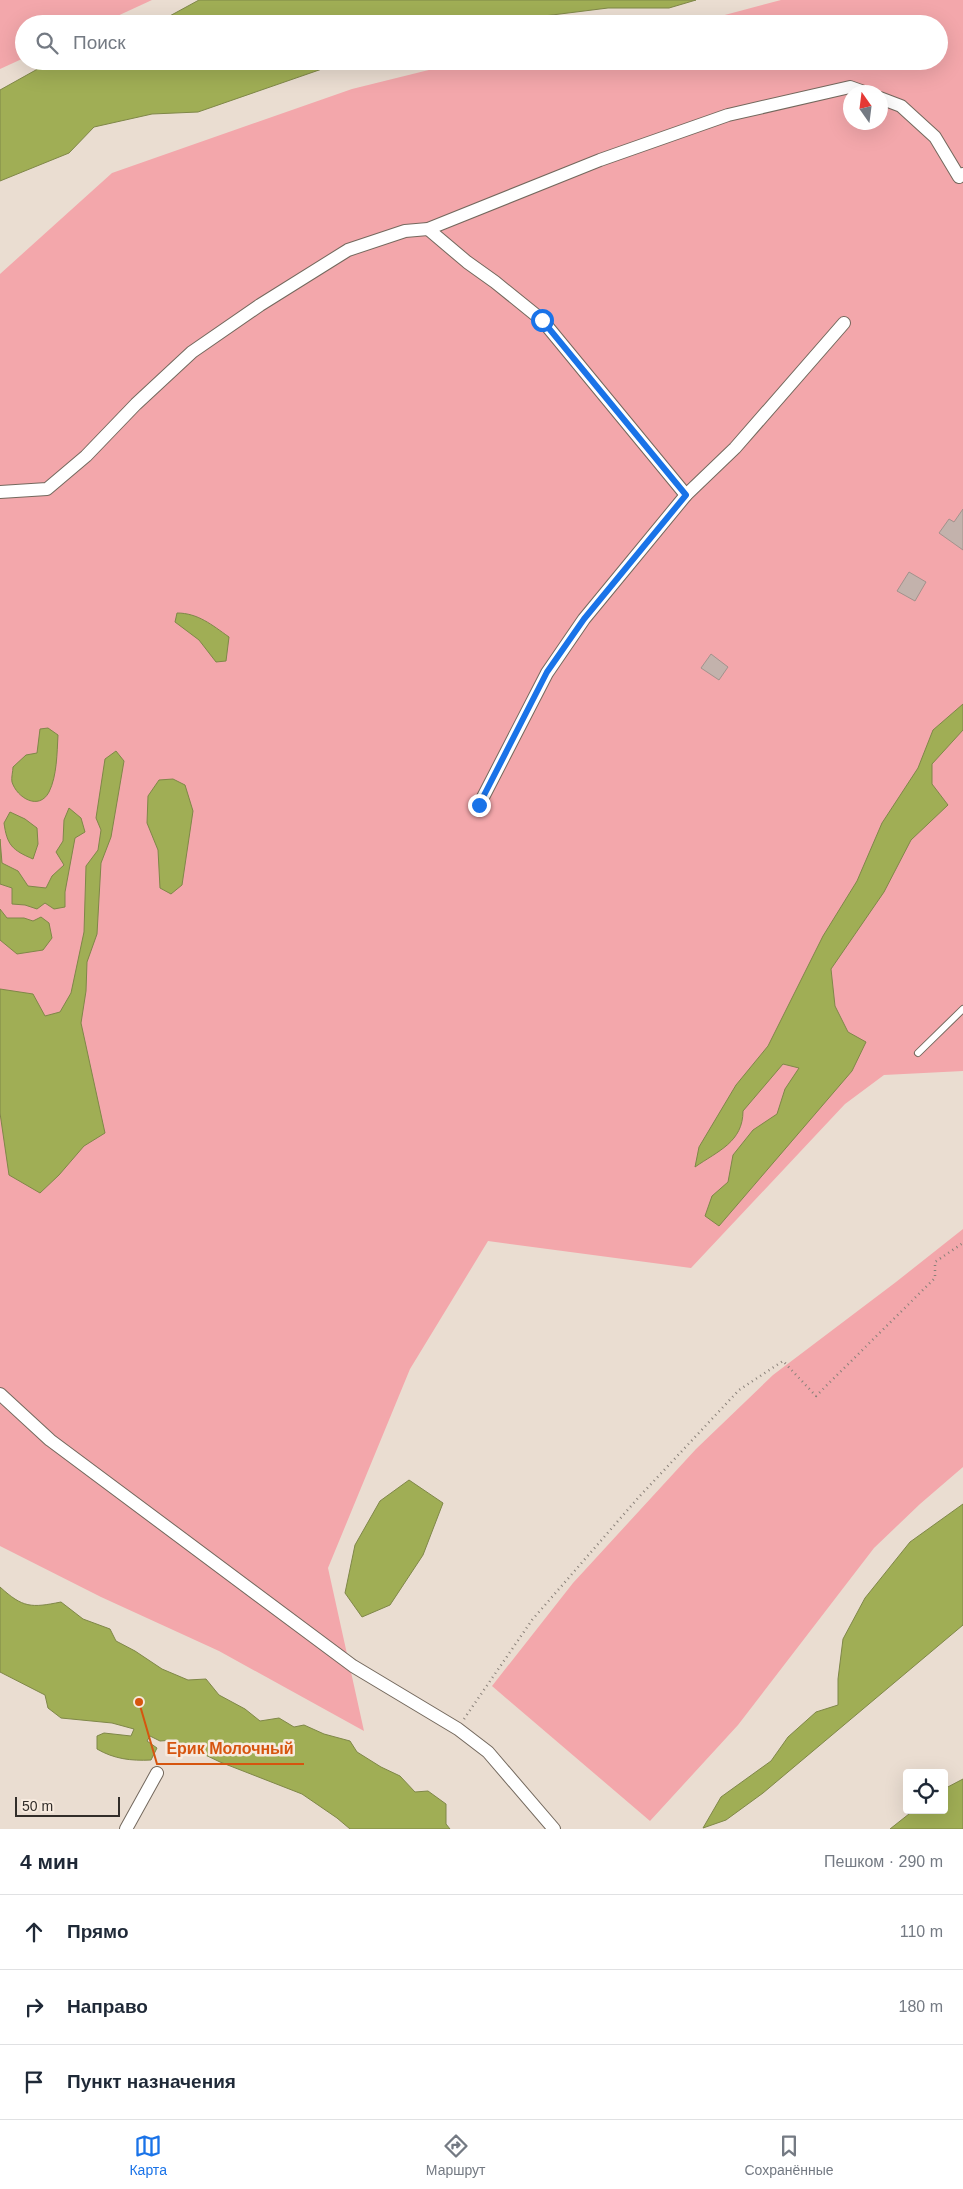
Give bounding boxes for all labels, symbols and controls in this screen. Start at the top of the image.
search box [15,15,948,70]
icon: search [33,29,61,57]
text: Поиск [73,32,126,53]
north arrow [843,85,888,130]
route start [531,309,554,332]
route end [468,794,491,817]
callout: Ерик Молочный [157,1733,304,1764]
text: Ерик Молочный [166,1740,294,1757]
map controls [903,1769,948,1814]
button: locate [903,1769,948,1814]
scale bar [15,1794,120,1817]
text: 50 m [22,1798,53,1814]
text: 4 мин [20,1850,79,1873]
text: Пешком · 290 m [824,1853,943,1870]
icon: ahead [20,1918,48,1946]
text: Прямо [67,1921,129,1942]
text: 110 m [900,1923,943,1940]
icon: right [20,1993,48,2021]
text: Направо [67,1996,148,2017]
text: 180 m [899,1998,943,2015]
icon: arrive [20,2068,48,2096]
text: Пункт назначения [67,2071,236,2092]
tab: Карта [129,2132,167,2178]
tab: Маршрут [426,2132,486,2178]
tab: Сохранённые [744,2132,834,2178]

